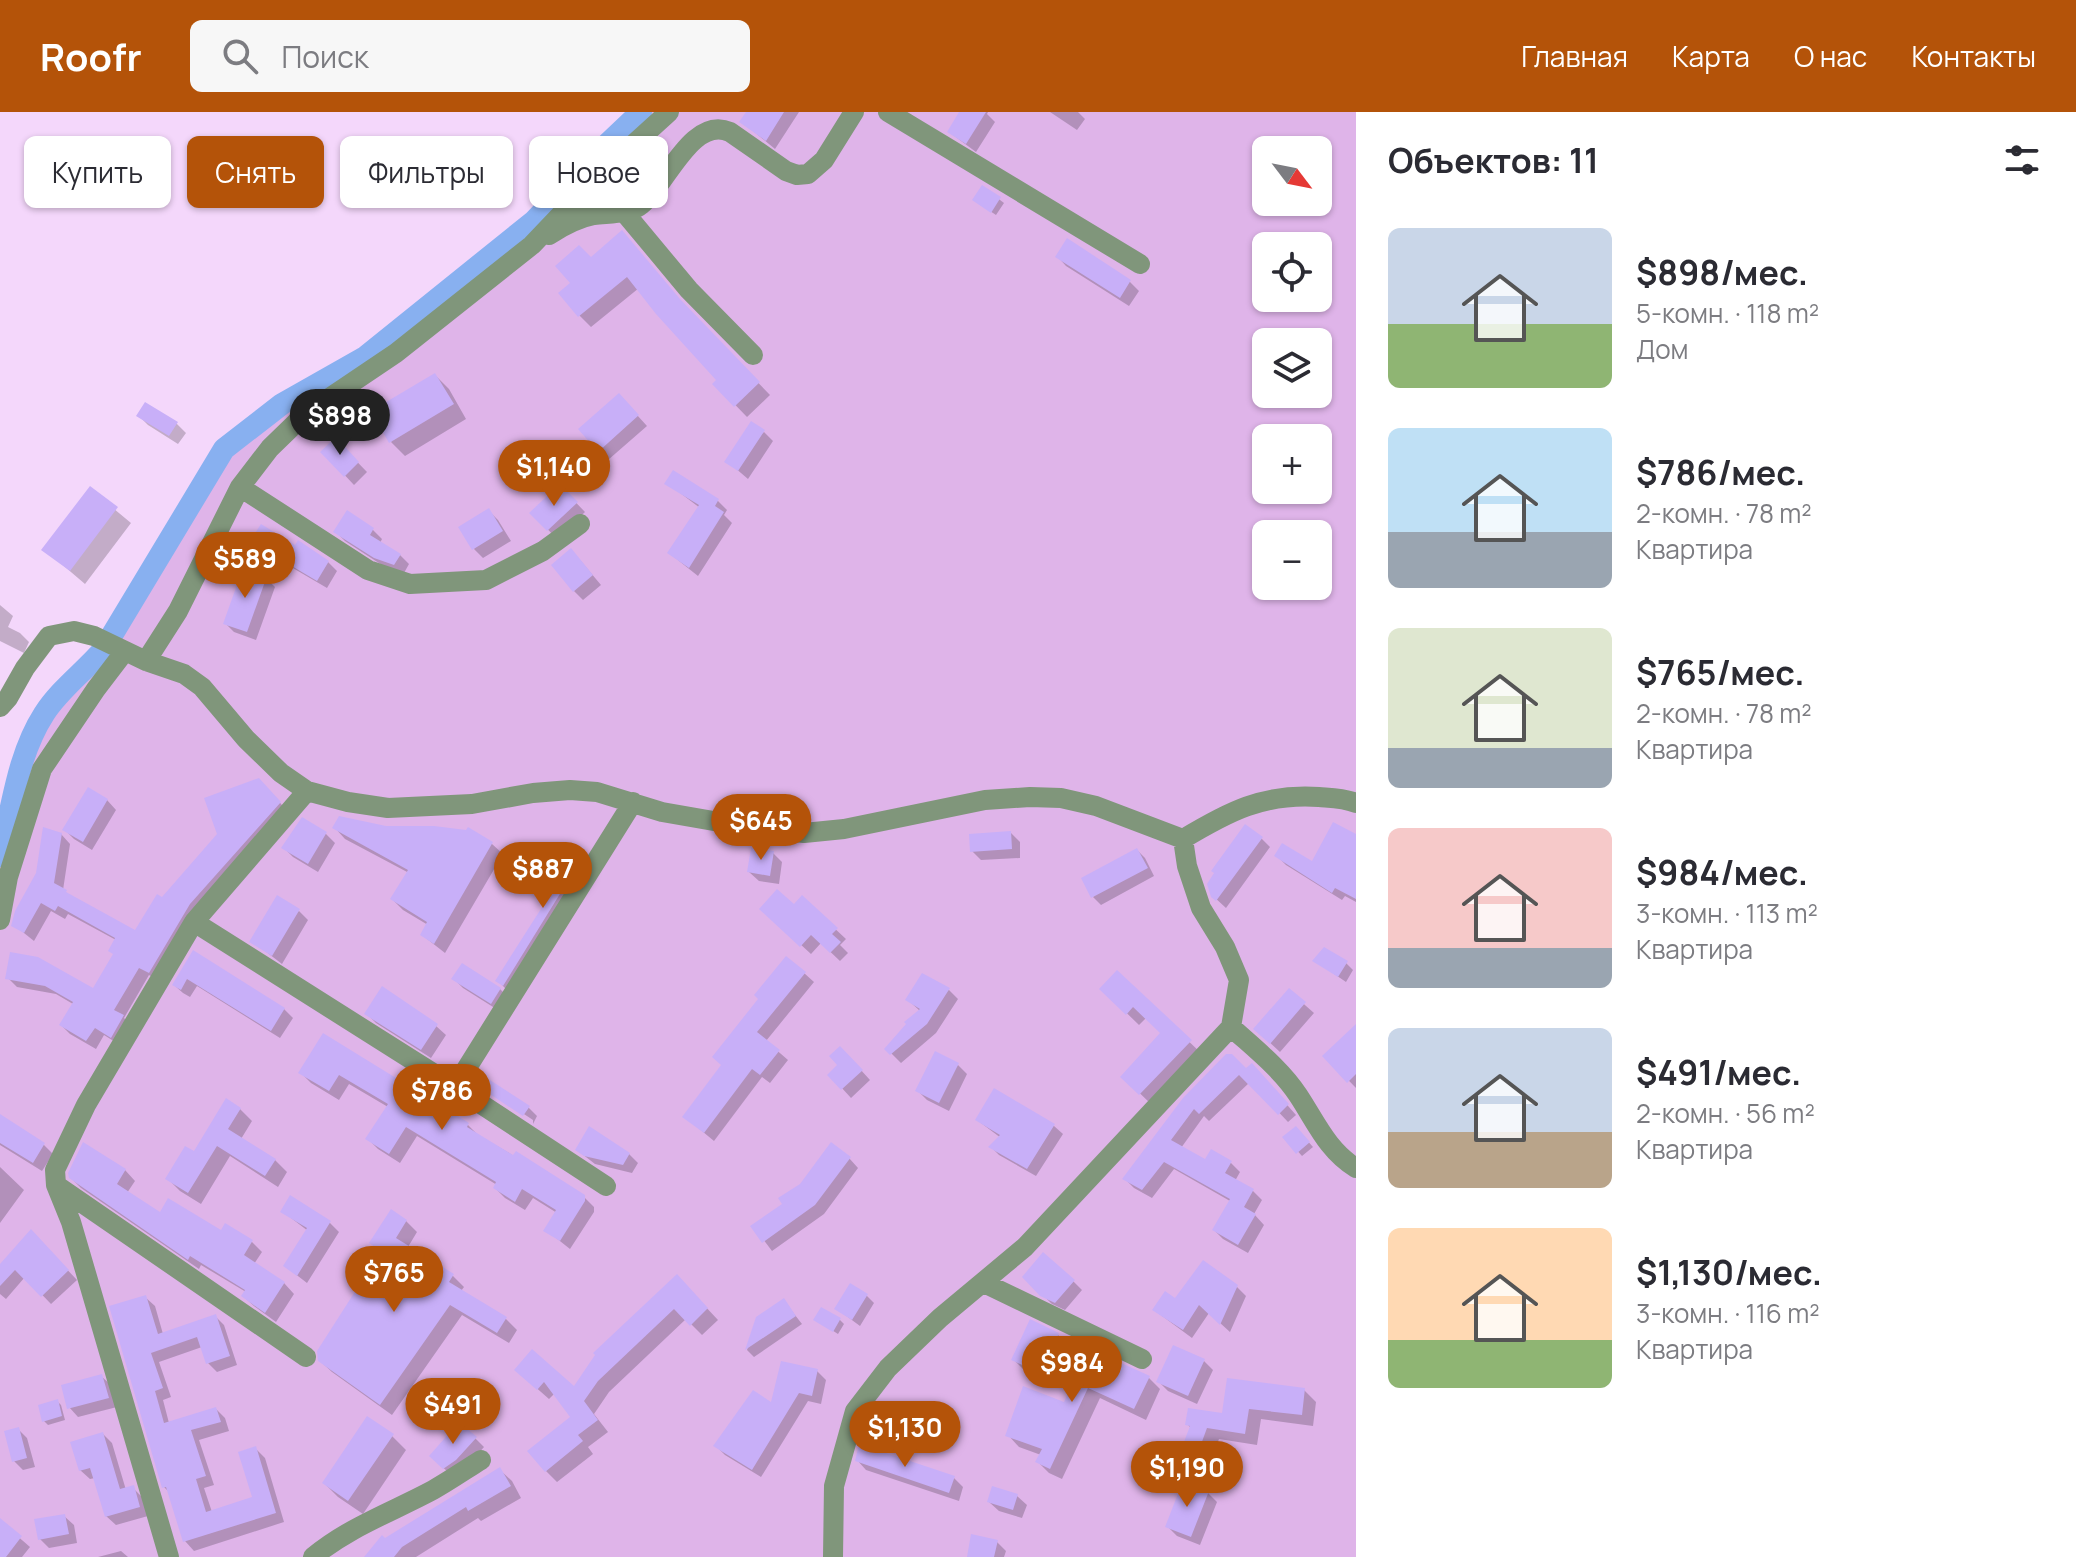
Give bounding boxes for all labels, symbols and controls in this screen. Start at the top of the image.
search box [190,20,750,92]
text: Roofr [40,30,142,82]
icon: search [218,34,262,78]
text: Поиск [282,36,369,77]
text: Главная [1521,37,1628,75]
text: Карта [1672,37,1750,75]
text: О нас [1794,37,1867,75]
text: Контакты [1911,37,2036,75]
chip: Купить [24,136,171,208]
chip: Снять [187,136,324,208]
chip: Фильтры [340,136,513,208]
chip: Новое [529,136,668,208]
north arrow [1252,136,1332,216]
map controls [1252,136,1332,600]
text: Объектов: 11 [1388,137,1599,183]
icon: filters [2000,138,2044,182]
button: locate [1252,232,1332,312]
text: $898/мес. [1636,249,1808,295]
icon: home [1452,260,1548,356]
text: 5-комн. · 118 m² [1636,295,1819,331]
button: layers [1252,328,1332,408]
text: Дом [1636,331,1689,367]
pin: $898 [293,389,387,457]
text: $898 [308,397,372,433]
button: + [1252,424,1332,504]
pin: $1,140 [489,440,619,508]
text: $1,140 [516,448,592,484]
text: $786/мес. [1636,449,1805,495]
icon: home [1452,460,1548,556]
text: 2-комн. · 78 m² [1636,495,1812,531]
button: − [1252,520,1332,600]
text: Квартира [1636,531,1753,567]
pin: $589 [198,532,292,600]
text: $589 [213,540,277,576]
text: $765/мес. [1636,649,1805,695]
icon: home [1452,660,1548,756]
text: 2-комн. · 78 m² [1636,695,1812,731]
text: Квартира [1636,731,1753,767]
pin: $645 [714,794,808,862]
text: $645 [729,802,793,838]
pin: $887 [496,842,590,910]
text: $984/мес. [1636,849,1808,895]
text: $887 [512,850,574,886]
icon: home [1452,860,1548,956]
text: 3-комн. · 113 m² [1636,895,1818,931]
text: Квартира [1636,931,1753,967]
text: $491/мес. [1636,1049,1801,1095]
icon: home [1452,1060,1548,1156]
pin: $786 [395,1064,489,1132]
text: $786 [411,1072,473,1108]
text: 2-комн. · 56 m² [1636,1095,1815,1131]
text: Квартира [1636,1131,1753,1167]
pin: $765 [347,1246,441,1314]
text: $1,130/мес. [1636,1249,1822,1295]
text: $765 [363,1254,425,1290]
icon: home [1452,1260,1548,1356]
text: 3-комн. · 116 m² [1636,1295,1820,1331]
text: Квартира [1636,1331,1753,1367]
pin: $984 [1025,1336,1119,1404]
text: $984 [1040,1344,1104,1380]
pin: $491 [406,1378,500,1446]
text: $491 [423,1386,483,1422]
pin: $1,130 [840,1401,970,1469]
text: $1,130 [867,1409,943,1445]
pin: $1,190 [1122,1441,1252,1509]
text: $1,190 [1149,1449,1225,1485]

